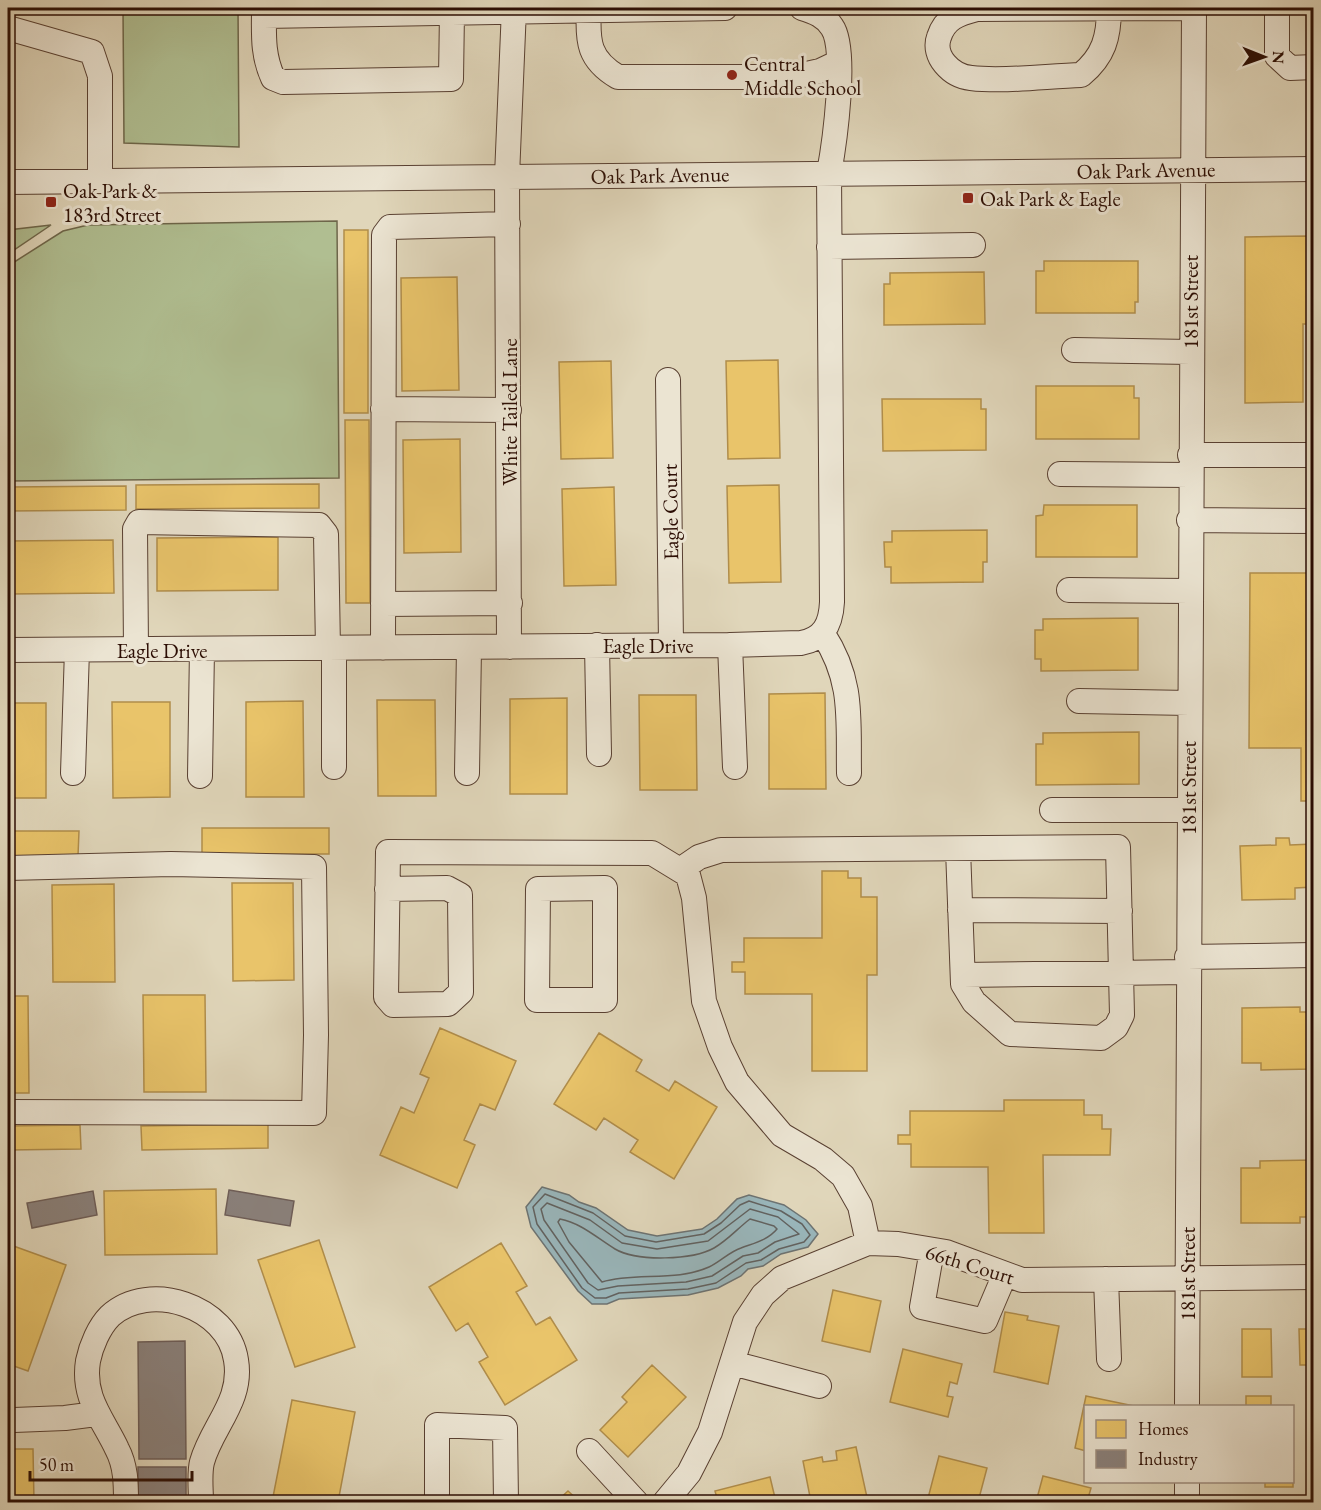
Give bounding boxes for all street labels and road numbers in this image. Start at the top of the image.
street label: Oak Park Avenue [1076,155,1216,185]
street label: Oak Park Avenue [590,160,730,190]
street label: 181st Street [1177,255,1204,349]
street label: White Tailed Lane [496,338,523,486]
street label: Eagle Court [656,463,684,560]
street label: Eagle Drive [602,632,694,659]
street label: Eagle Drive [116,637,208,664]
street label: 181st Street [1175,741,1202,835]
street label: 181st Street [1174,1227,1201,1321]
street label: 66th Court [922,1238,1018,1290]

